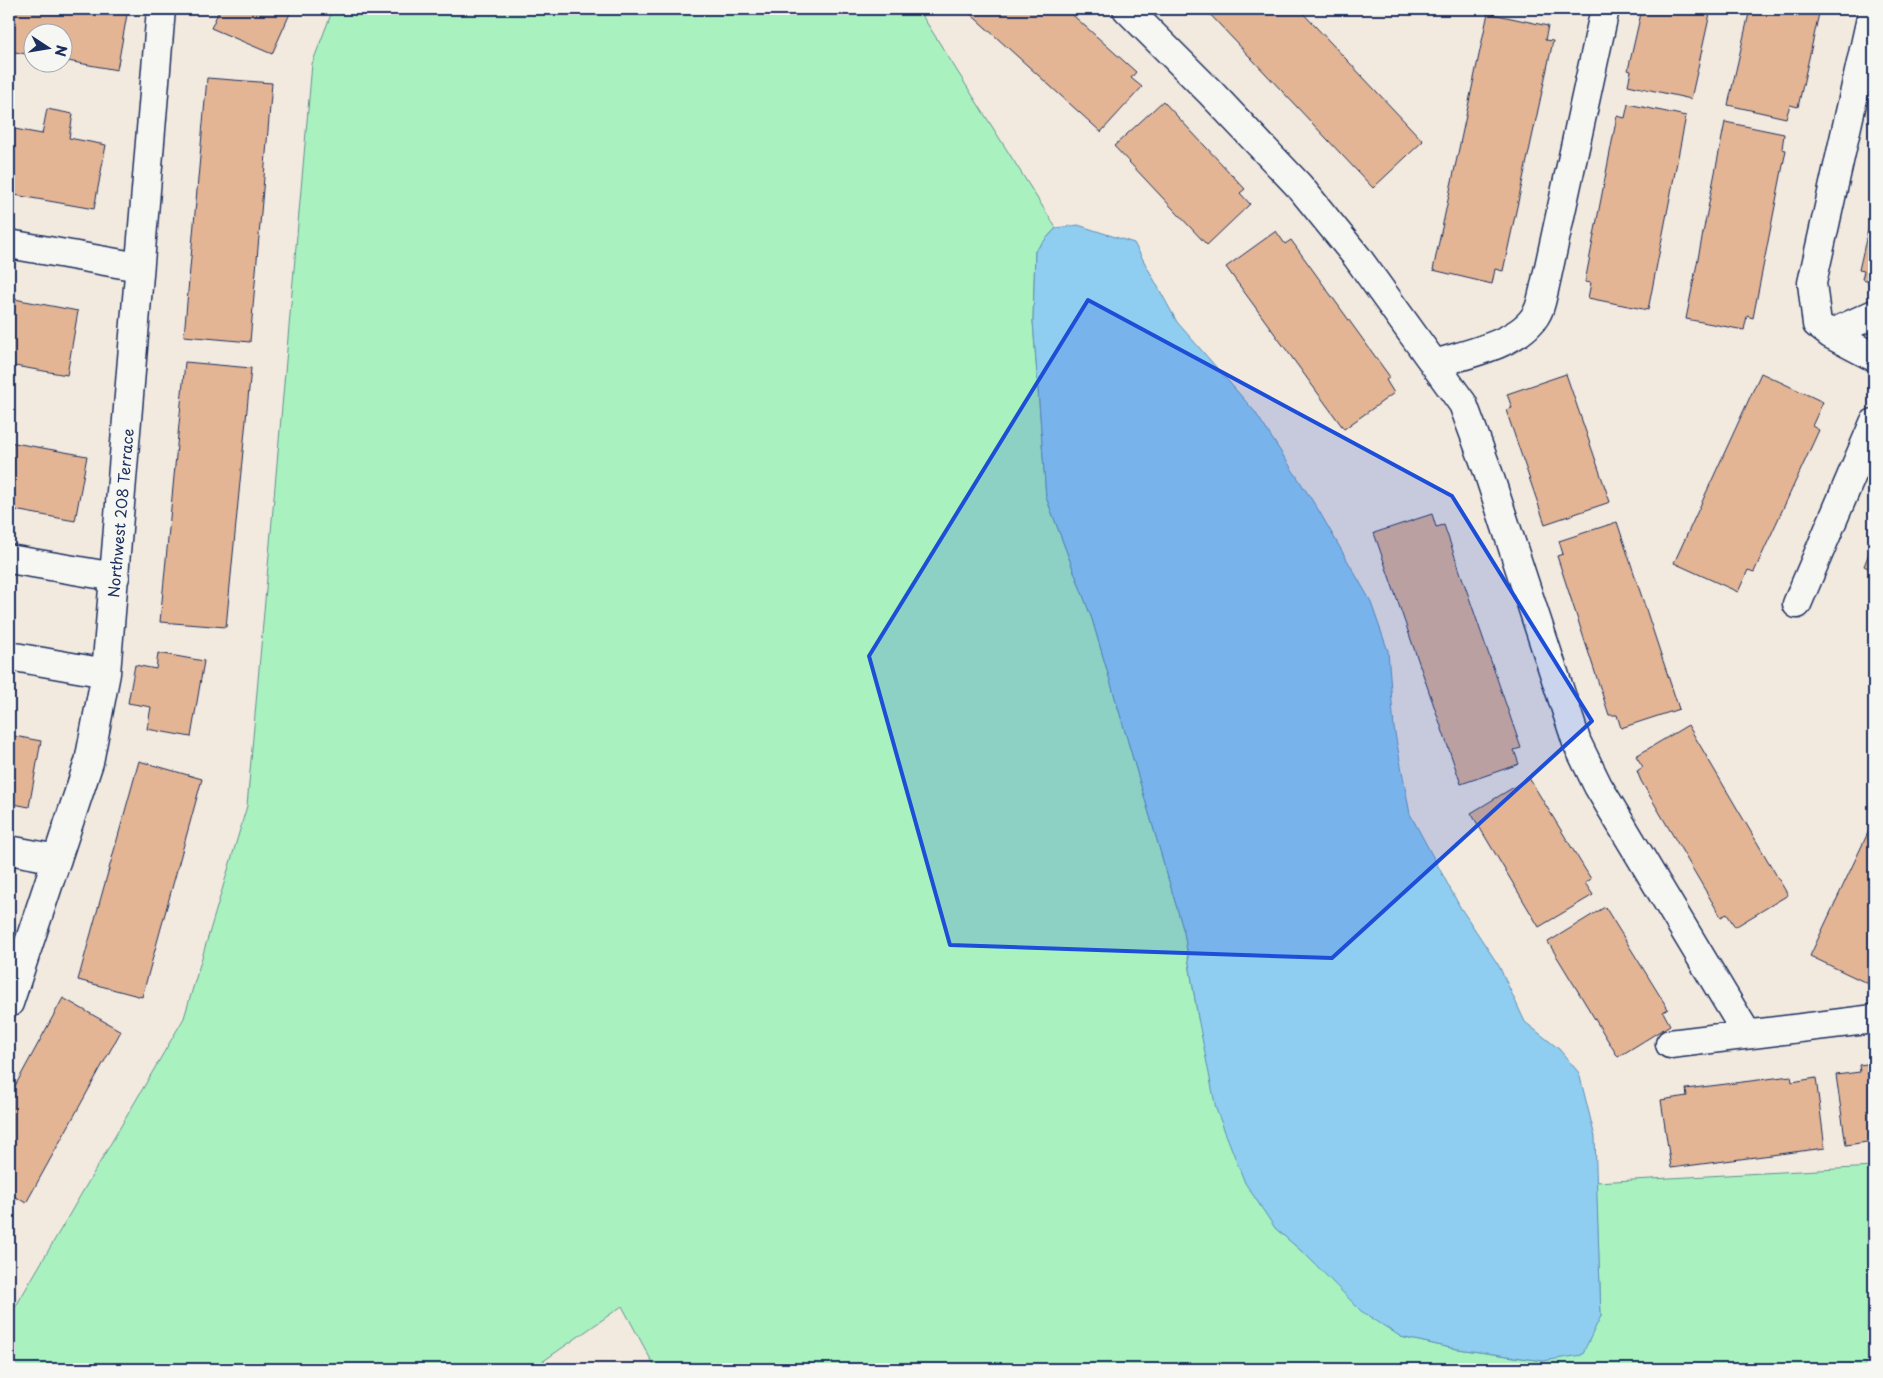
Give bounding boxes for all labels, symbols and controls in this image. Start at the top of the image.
north arrow [22,22,72,72]
text: N [50,43,73,58]
street label: Northwest 208 Terrace [101,427,139,598]

